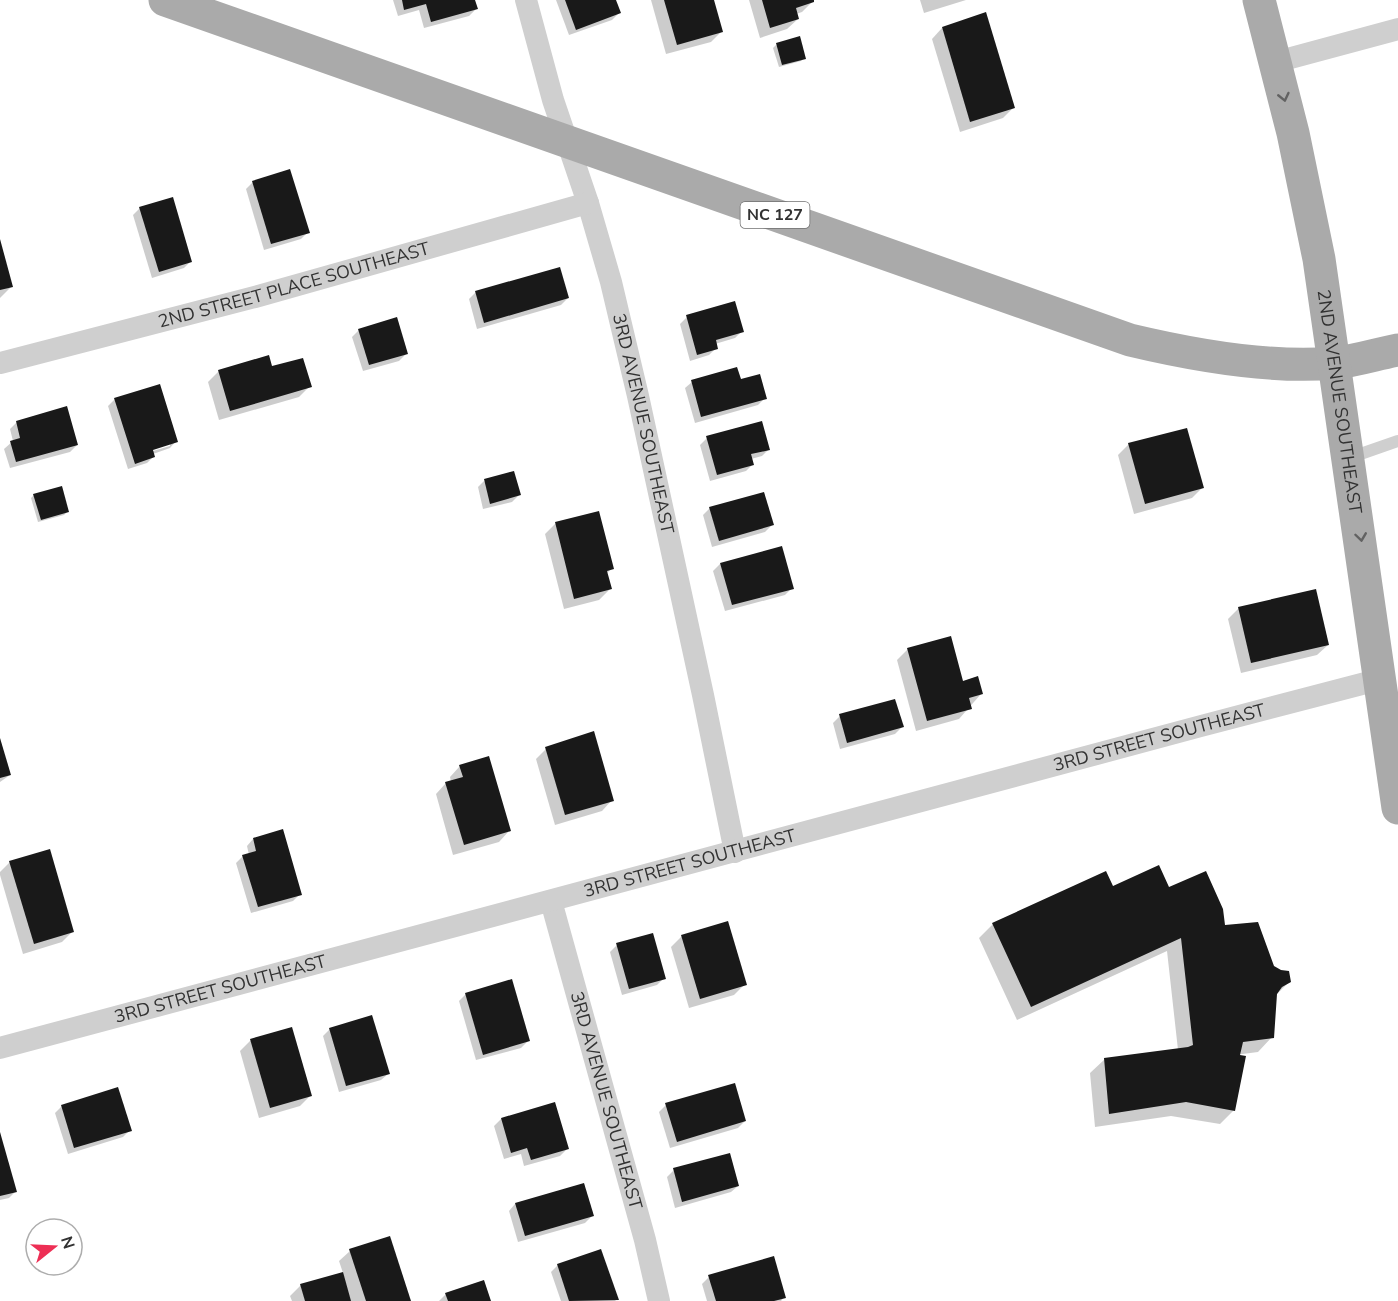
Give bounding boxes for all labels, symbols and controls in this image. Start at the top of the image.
one-way arrow [1277,92,1290,102]
road number: NC 127 [740,202,810,228]
street label: 2ND STREET PLACE SOUTHEAST [155,236,432,334]
street label: 2ND AVENUE SOUTHEAST [1312,288,1368,515]
street label: 3RD AVENUE SOUTHEAST [607,311,680,536]
one-way arrow [1354,533,1366,542]
street label: 3RD STREET SOUTHEAST [1051,698,1268,777]
street label: 3RD STREET SOUTHEAST [581,823,798,903]
street label: 3RD STREET SOUTHEAST [112,949,329,1029]
street label: 3RD AVENUE SOUTHEAST [565,989,648,1212]
north arrow [24,1217,84,1277]
text: N [55,1234,80,1252]

